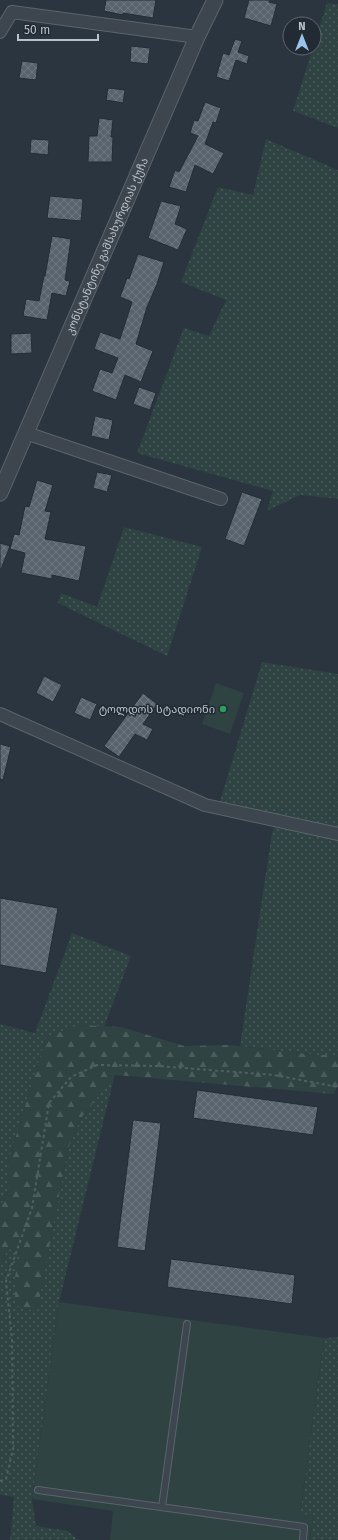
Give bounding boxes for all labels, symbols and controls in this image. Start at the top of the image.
scale bar [18,16,98,42]
north arrow [282,16,322,56]
text: N [298,20,306,33]
text: 50 m [24,23,50,37]
street label: კონსტანტინე გამსახურდიას ქუჩა [63,156,151,337]
place label: ტოლდოს სტადიონი [99,703,215,716]
marker: ტოლდოს სტადიონი [218,704,228,714]

